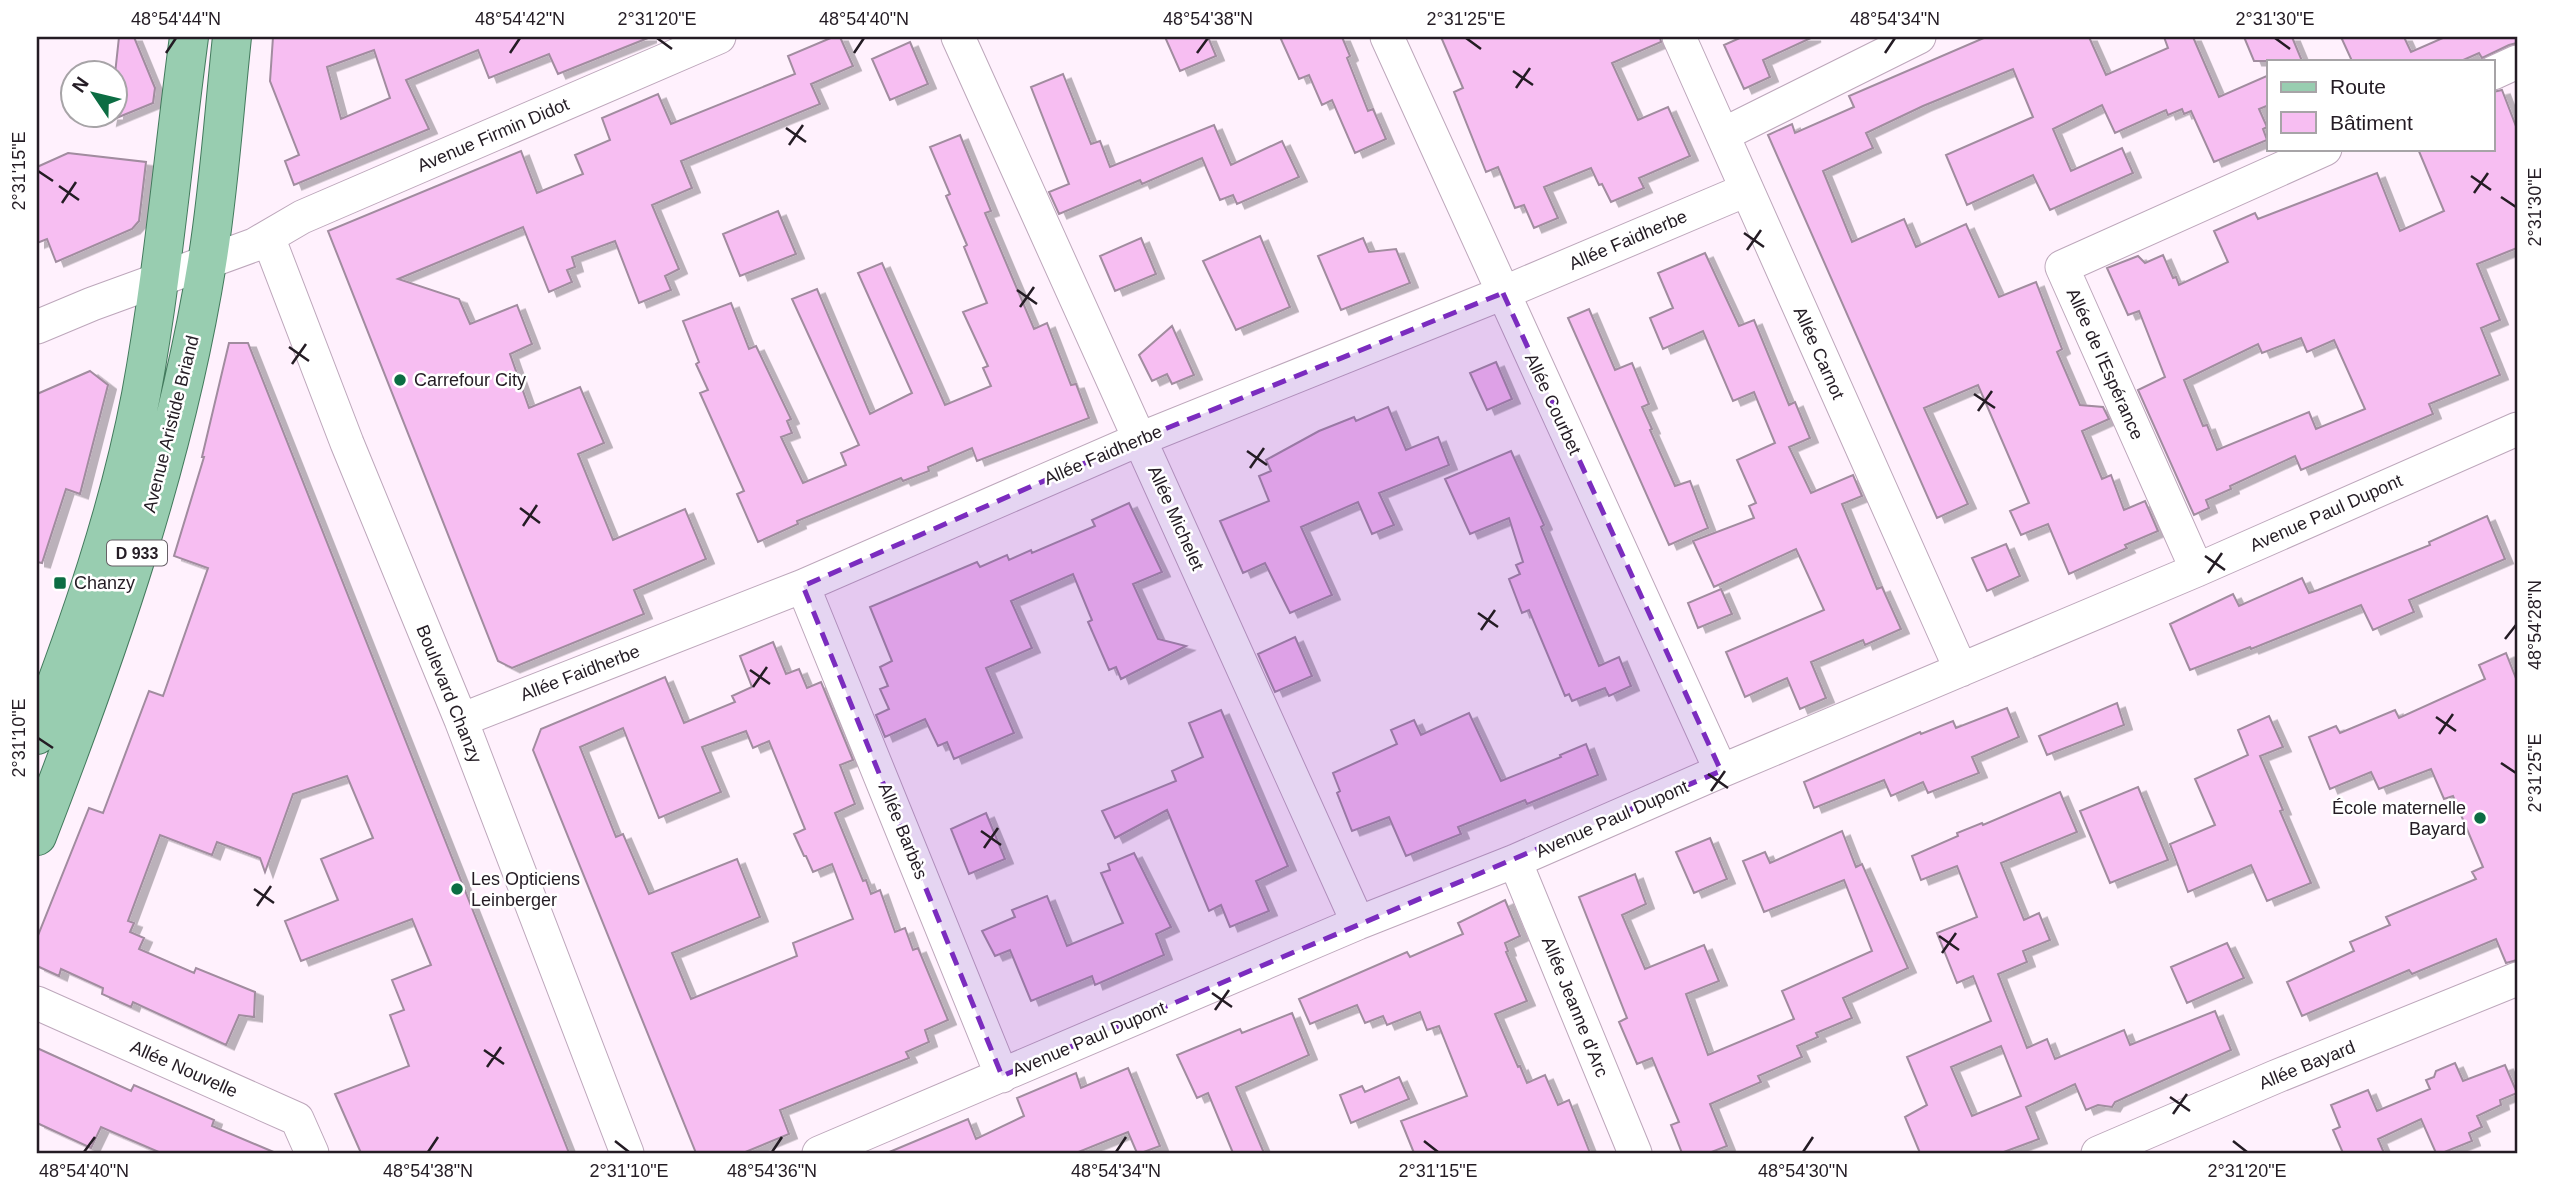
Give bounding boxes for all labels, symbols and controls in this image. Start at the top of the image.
text: 48°54'44"N [131,9,221,29]
text: 48°54'42"N [475,9,565,29]
text: 2°31'20"E [617,9,697,29]
text: 48°54'40"N [819,9,909,29]
text: 48°54'38"N [1163,9,1253,29]
text: 2°31'25"E [1426,9,1506,29]
text: 48°54'34"N [1850,9,1940,29]
text: 2°31'30"E [2235,9,2315,29]
north arrow [60,60,130,130]
legend [2267,60,2494,150]
text: N [68,73,93,96]
text: Route [2330,75,2386,98]
street label: Avenue Firmin Didot [414,94,572,176]
text: Bâtiment [2330,111,2413,134]
text: 2°31'15"E [9,131,29,211]
text: 2°31'30"E [2525,167,2545,247]
street label: Allée Faidherbe [1566,206,1690,274]
street label: Allée de l'Espérance [2063,285,2147,443]
street label: Allée Carnot [1790,304,1848,402]
street label: Avenue Aristide Briand [139,333,203,515]
street label: Allée Courbet [1521,350,1585,458]
place label: Carrefour City [414,370,526,390]
marker: Carrefour City [392,372,408,388]
street label: Allée Faidherbe [1041,421,1165,489]
street label: Allée Michelet [1144,463,1208,573]
street label: Avenue Paul Dupont [2247,470,2405,556]
road number: D 933 [107,540,167,566]
place label: Chanzy [74,573,135,593]
marker: Chanzy [52,575,68,591]
text: 48°54'28"N [2525,580,2545,670]
street label: Boulevard Chanzy [412,622,486,766]
street label: Allée Faidherbe [518,641,642,705]
text: 2°31'10"E [9,698,29,778]
text: 2°31'25"E [2525,733,2545,813]
street label: Avenue Paul Dupont [1533,776,1691,862]
street label: Allée Barbès [875,780,931,882]
place label: École maternelle Bayard [2332,798,2466,839]
marker: École maternelle Bayard [2472,810,2488,826]
place label: Les Opticiens Leinberger [471,869,580,910]
marker: Les Opticiens Leinberger [449,881,465,897]
street label: Allée Jeanne d'Arc [1538,934,1612,1080]
street label: Avenue Paul Dupont [1009,998,1169,1080]
street label: Allée Nouvelle [127,1036,241,1102]
street label: Allée Bayard [2256,1037,2358,1093]
text: 48°54'40"N [39,1161,129,1181]
text: 48°54'38"N [383,1161,473,1181]
text: 2°31'10"E [589,1161,669,1181]
text: 48°54'36"N [727,1161,817,1181]
text: 48°54'34"N [1071,1161,1161,1181]
text: 2°31'15"E [1398,1161,1478,1181]
text: 48°54'30"N [1758,1161,1848,1181]
text: 2°31'20"E [2207,1161,2287,1181]

